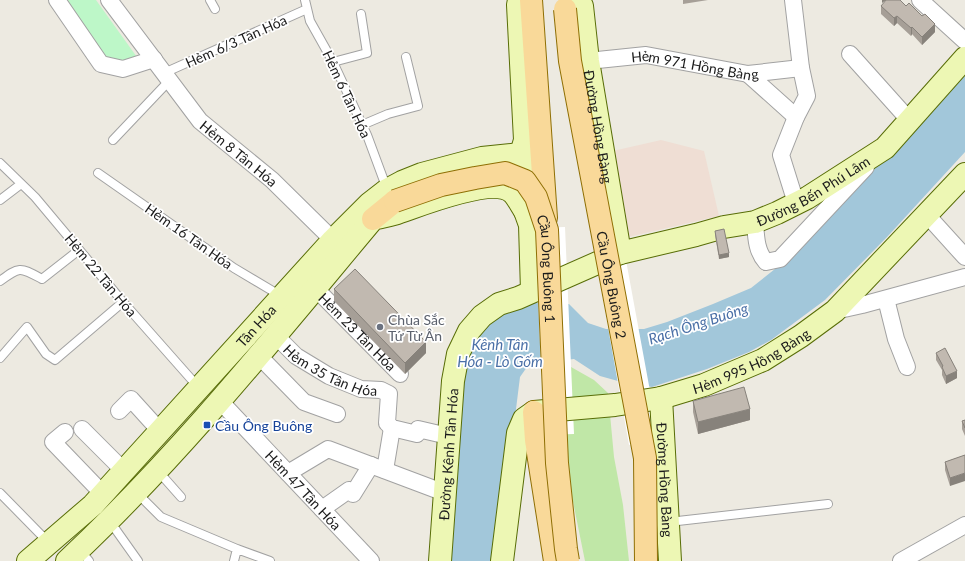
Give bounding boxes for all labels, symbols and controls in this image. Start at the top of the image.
street label: Hẻm 6/3 Tân Hóa [183,11,289,71]
street label: Hẻm 971 Hồng Bàng [630,46,759,83]
street label: Hẻm 6 Tân Hóa [319,47,375,141]
street label: Đường Hồng Bàng [581,69,617,185]
street label: Hẻm 8 Tân Hóa [197,116,282,190]
street label: Đường Bến Phú Lâm [754,152,873,229]
street label: Hẻm 16 Tân Hóa [142,199,236,273]
street label: Cầu Ông Buông 1 [534,212,559,323]
street label: Hẻm 22 Tân Hóa [61,230,141,320]
street label: Cầu Ông Buông 2 [594,230,631,340]
street label: Hẻm 23 Tân Hóa [316,289,400,374]
water label: Rạch Ông Buông [646,298,751,348]
street label: Tân Hóa [232,301,279,350]
place label: Chùa Sắc Tứ Từ Ân [388,311,445,344]
marker: Chùa Sắc Tứ Từ Ân [375,322,385,332]
street label: Hẻm 995 Hồng Bàng [690,324,813,397]
water label: Kênh Tân Hóa - Lò Gốm [457,335,543,370]
street label: Hẻm 35 Tân Hóa [280,340,378,398]
street label: Đường Kênh Tân Hóa [434,388,461,521]
place label: Cầu Ông Buông [215,417,312,434]
marker: Cầu Ông Buông [202,420,212,430]
street label: Đường Hồng Bàng [654,422,677,538]
street label: Hẻm 47 Tân Hóa [262,446,345,533]

